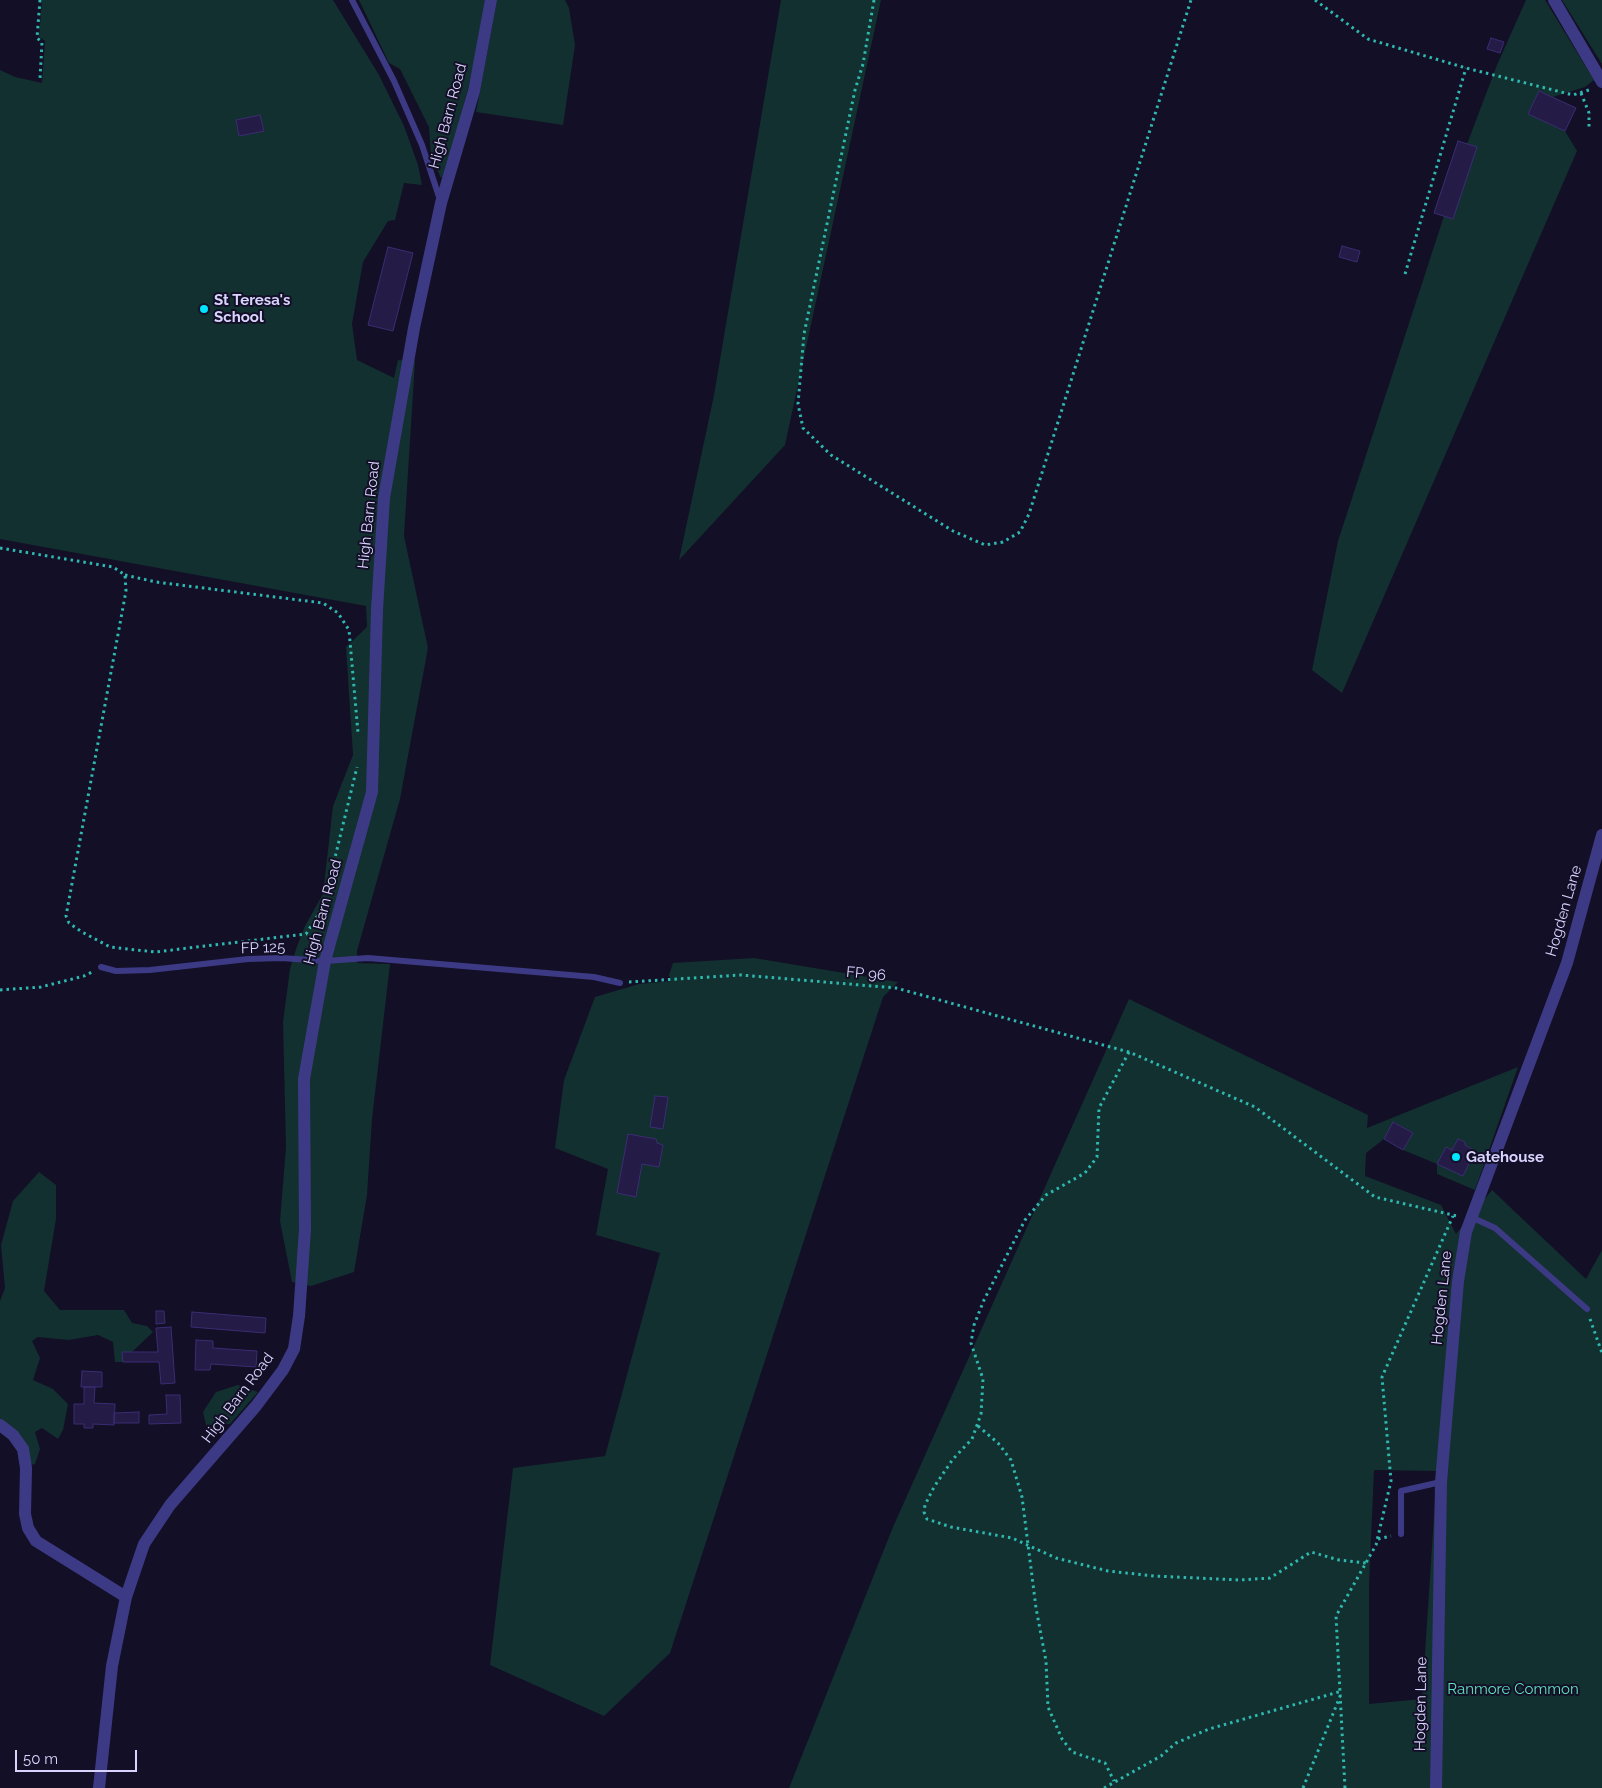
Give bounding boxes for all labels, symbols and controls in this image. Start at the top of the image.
street label: High Barn Road [425,61,471,171]
place label: St Teresa's School [214,291,290,326]
marker: St Teresa's School [198,303,210,315]
street label: High Barn Road [354,460,384,570]
street label: High Barn Road [300,857,346,967]
street label: Hogden Lane [1542,863,1586,959]
street label: FP 125 [240,938,286,958]
street label: FP 96 [845,963,887,985]
place label: Gatehouse [1466,1148,1544,1166]
marker: Gatehouse [1450,1151,1462,1163]
street label: Hogden Lane [1428,1250,1456,1346]
street label: High Barn Road [198,1349,278,1447]
street label: Hogden Lane [1411,1657,1431,1751]
park label: Ranmore Common [1447,1680,1579,1698]
scale bar [18,1740,140,1772]
text: 50 m [23,1750,58,1768]

